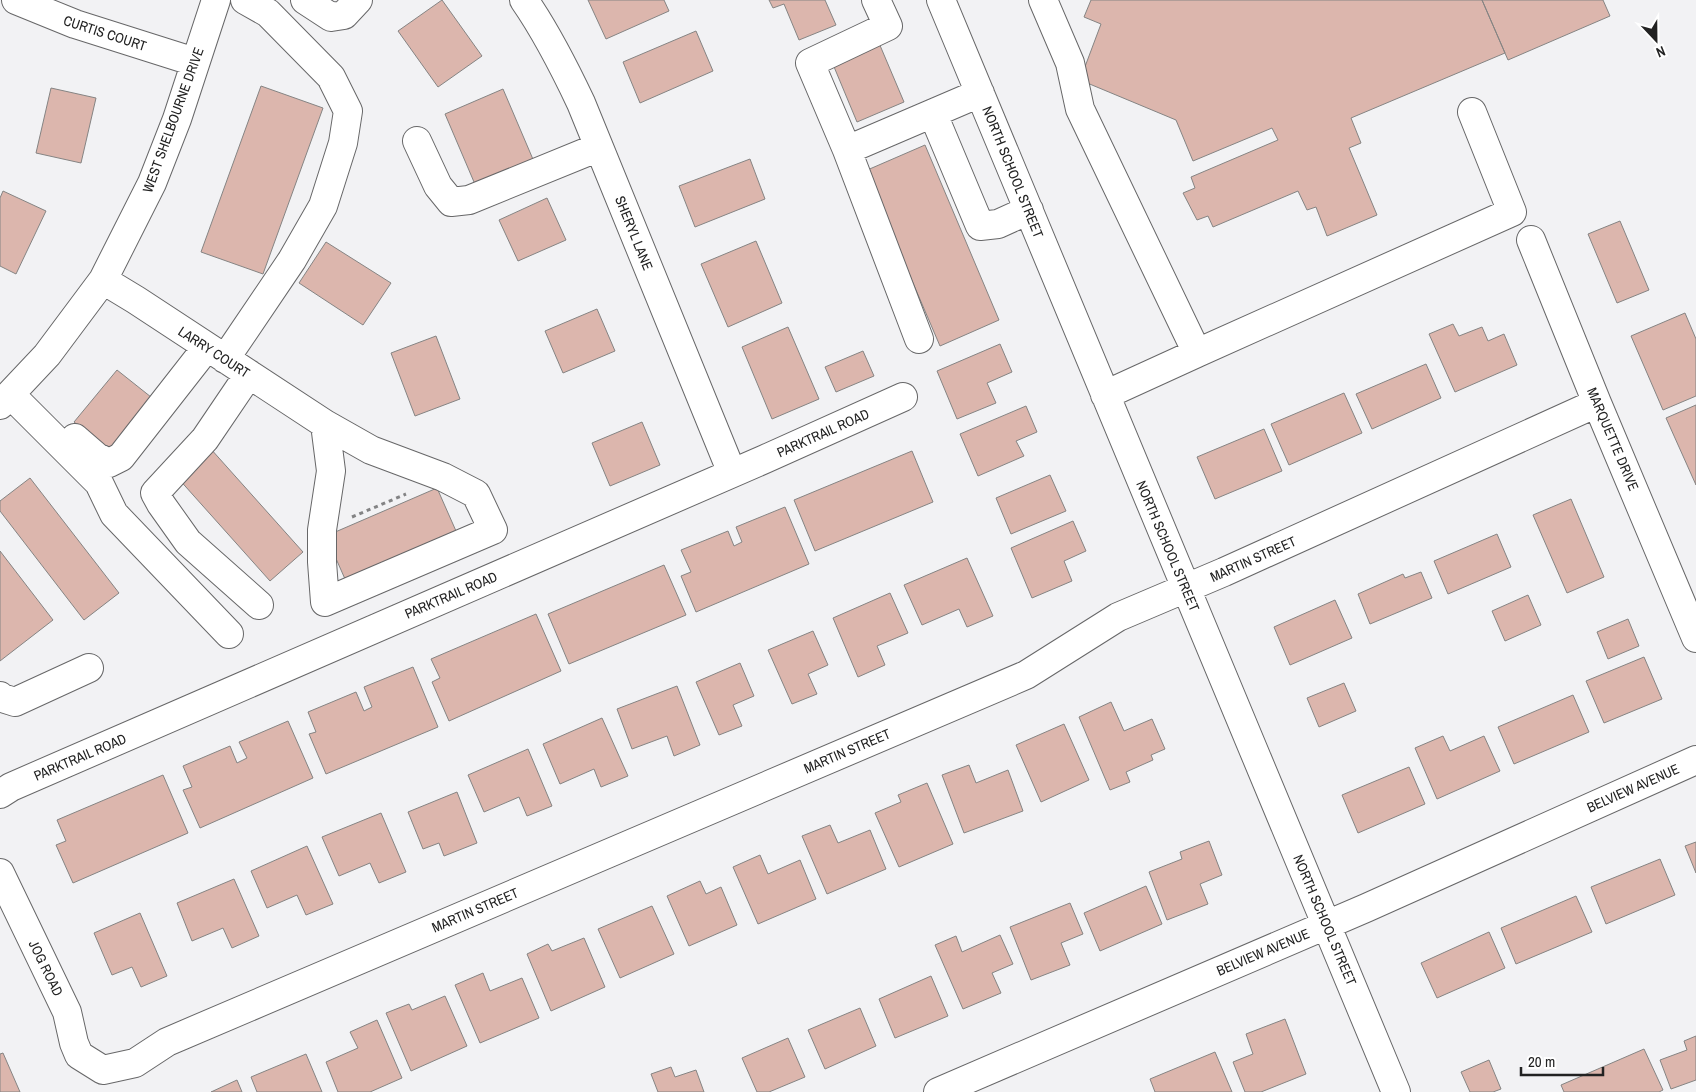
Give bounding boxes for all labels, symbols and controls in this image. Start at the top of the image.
street label: CURTIS COURT [61,11,149,55]
north arrow [1631,15,1681,65]
text: N [1654,42,1668,62]
street label: WEST SHELBOURNE DRIVE [138,45,208,195]
street label: NORTH SCHOOL STREET [978,104,1048,240]
street label: SHERYL LANE [611,193,657,273]
street label: LARRY COURT [175,322,253,382]
street label: MARQUETTE DRIVE [1583,385,1643,493]
street label: PARKTRAIL ROAD [774,405,872,461]
street label: NORTH SCHOOL STREET [1132,478,1204,614]
street label: MARTIN STREET [1207,532,1299,586]
street label: PARKTRAIL ROAD [402,567,500,623]
street label: MARTIN STREET [801,725,893,777]
street label: PARKTRAIL ROAD [31,729,129,785]
street label: BELVIEW AVENUE [1584,760,1682,816]
street label: NORTH SCHOOL STREET [1289,852,1361,988]
street label: MARTIN STREET [429,884,521,936]
street label: BELVIEW AVENUE [1214,924,1312,980]
street label: JOG ROAD [25,937,67,999]
scale bar [1521,1044,1604,1076]
text: 20 m [1528,1051,1555,1072]

